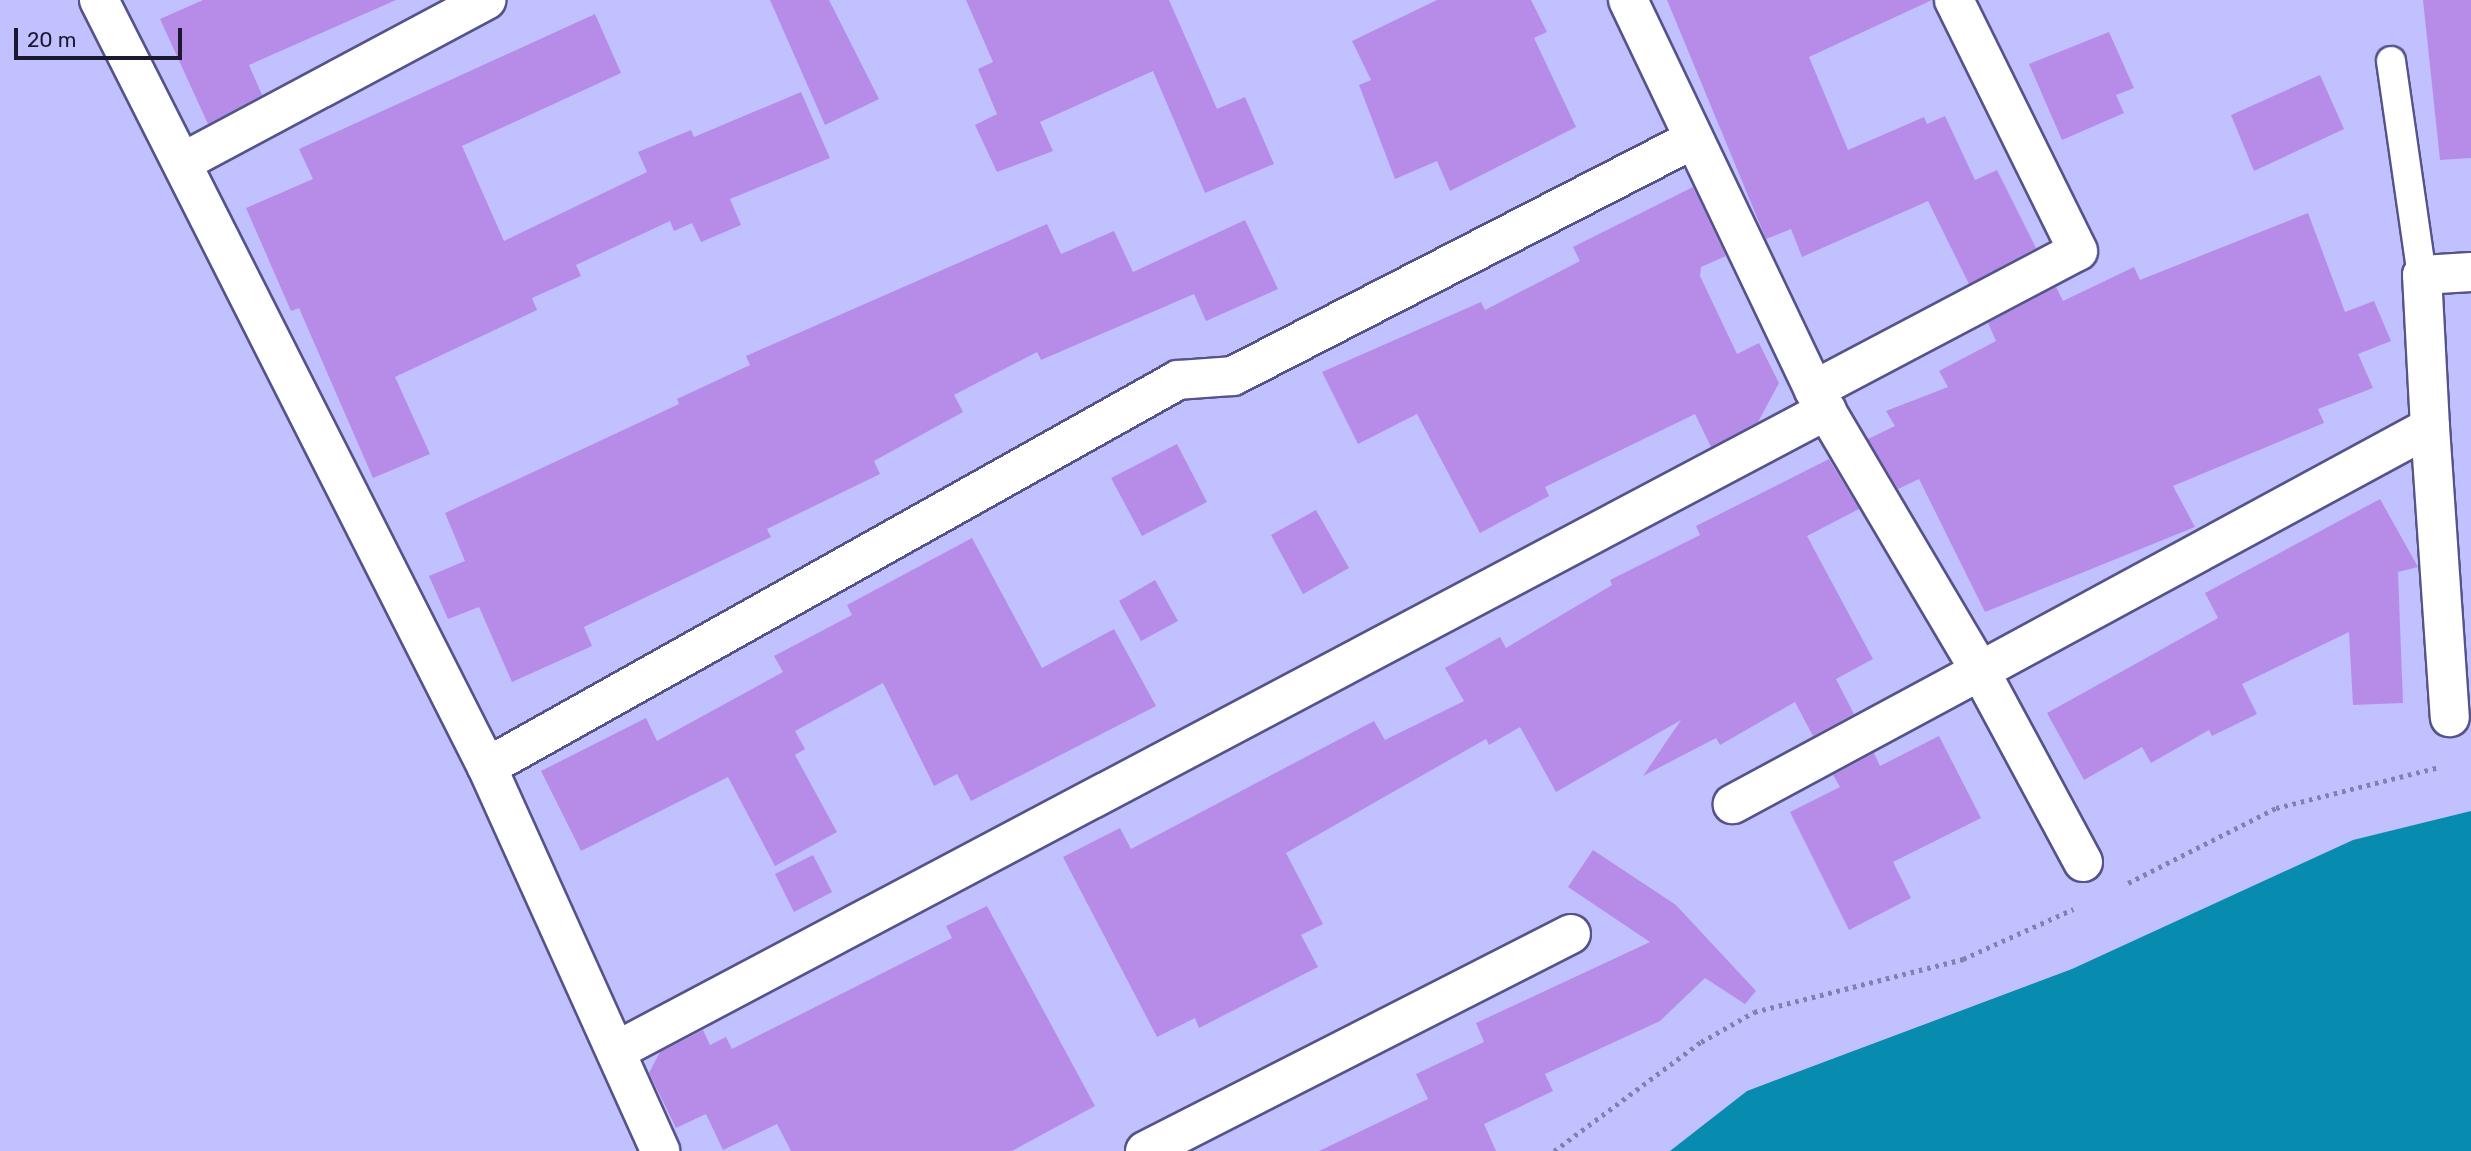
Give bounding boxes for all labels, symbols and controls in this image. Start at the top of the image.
scale bar [18,14,186,58]
text: 20 m [27,27,76,52]

